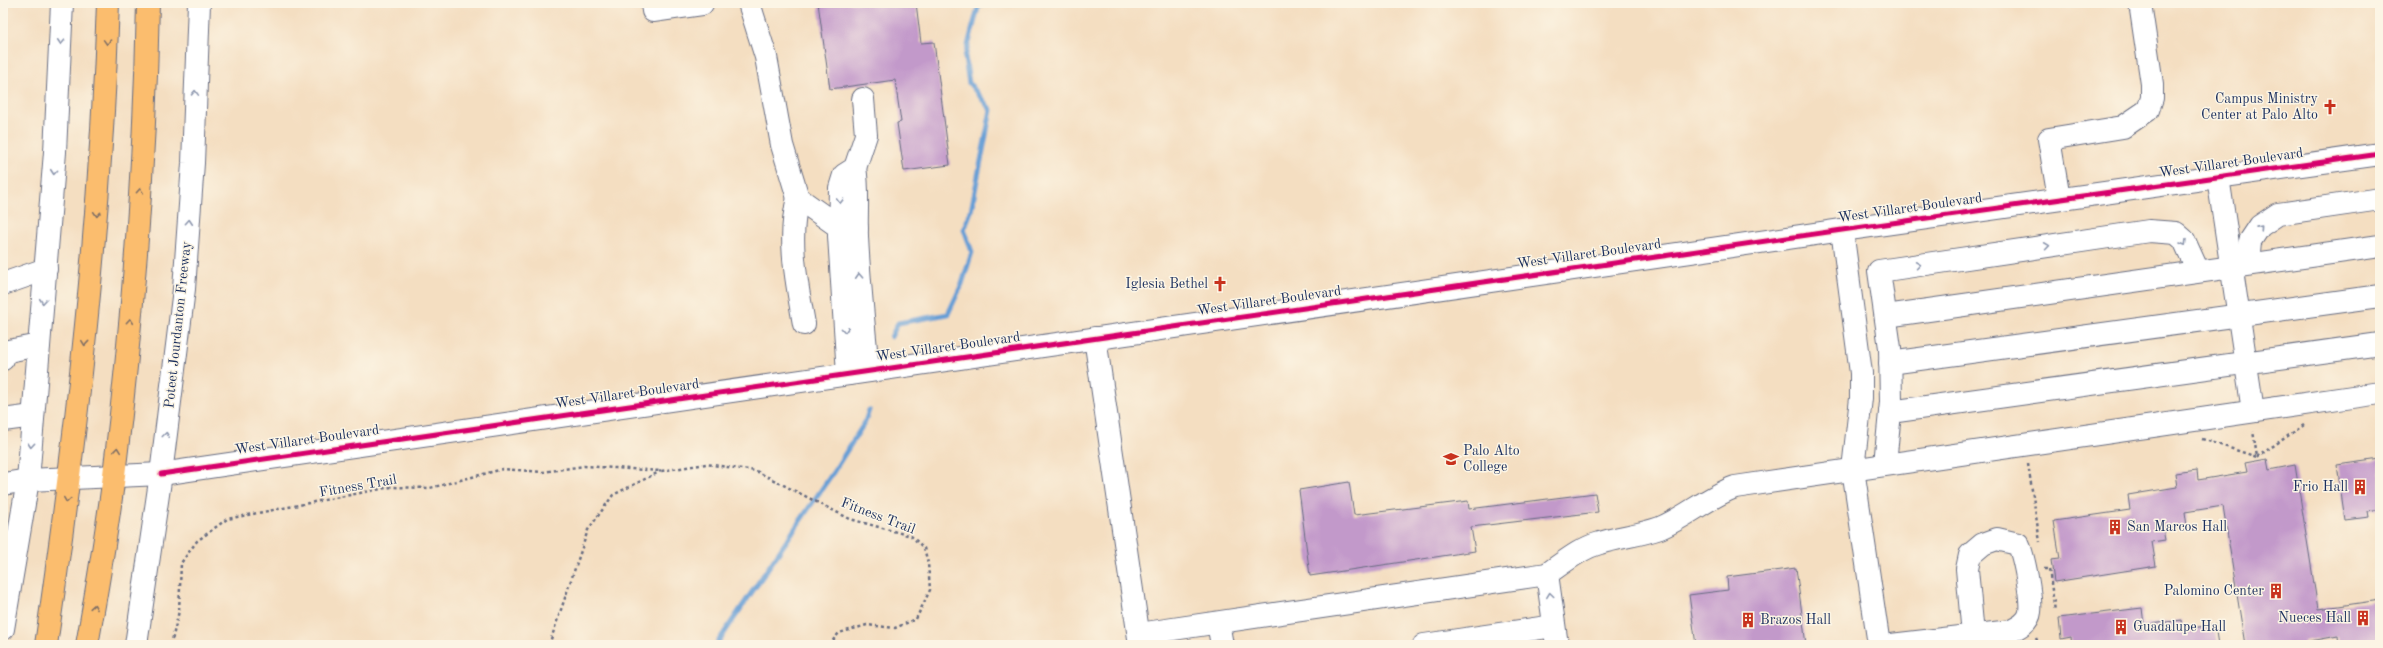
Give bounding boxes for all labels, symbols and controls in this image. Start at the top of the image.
one-way arrow [56,39,65,45]
one-way arrow [103,39,111,45]
one-way arrow [191,90,199,96]
place label: Campus Ministry Center at Palo Alto [2201,92,2319,122]
church icon: Campus Ministry Center at Palo Alto [2321,98,2339,116]
street label: West Villaret Boulevard [2158,146,2304,180]
one-way arrow [49,169,58,175]
one-way arrow [136,188,145,194]
street label: West Villaret Boulevard [1837,191,1983,225]
one-way arrow [836,198,844,204]
one-way arrow [92,211,101,217]
one-way arrow [184,219,193,225]
one-way arrow [2255,225,2263,233]
street label: West Villaret Boulevard [1516,237,1662,271]
one-way arrow [2180,239,2187,246]
street label: Poteet Jourdanton Freeway [162,240,194,409]
one-way arrow [2044,242,2050,251]
one-way arrow [1915,261,1921,270]
one-way arrow [855,273,864,279]
church icon: Iglesia Bethel [1211,275,1229,293]
place label: Iglesia Bethel [1125,277,1208,291]
street label: West Villaret Boulevard [1196,284,1342,318]
one-way arrow [38,298,47,304]
one-way arrow [125,318,134,324]
one-way arrow [840,327,849,333]
street label: West Villaret Boulevard [875,330,1021,364]
one-way arrow [81,340,90,346]
street label: West Villaret Boulevard [554,377,700,411]
street label: West Villaret Boulevard [234,423,380,457]
one-way arrow [161,432,170,438]
one-way arrow [26,442,35,448]
place label: Palo Alto College [1463,444,1520,474]
one-way arrow [112,447,121,453]
school or university icon: Palo Alto College [1442,450,1460,468]
street label: Fitness Trail [318,472,398,500]
building icon: Frio Hall [2351,478,2369,496]
place label: Frio Hall [2293,480,2348,494]
street label: Fitness Trail [839,495,917,537]
one-way arrow [63,497,72,503]
building icon: San Marcos Hall [2106,518,2124,536]
place label: San Marcos Hall [2127,520,2227,534]
building icon: Palomino Center [2267,582,2285,600]
place label: Palomino Center [2164,584,2264,598]
one-way arrow [1546,592,1555,599]
one-way arrow [89,603,98,610]
building icon: Nueces Hall [2354,609,2372,627]
building icon: Brazos Hall [1739,611,1757,629]
place label: Nueces Hall [2278,611,2351,625]
place label: Brazos Hall [1760,613,1831,627]
building icon: Guadalupe Hall [2112,618,2130,636]
place label: Guadalupe Hall [2133,620,2226,634]

